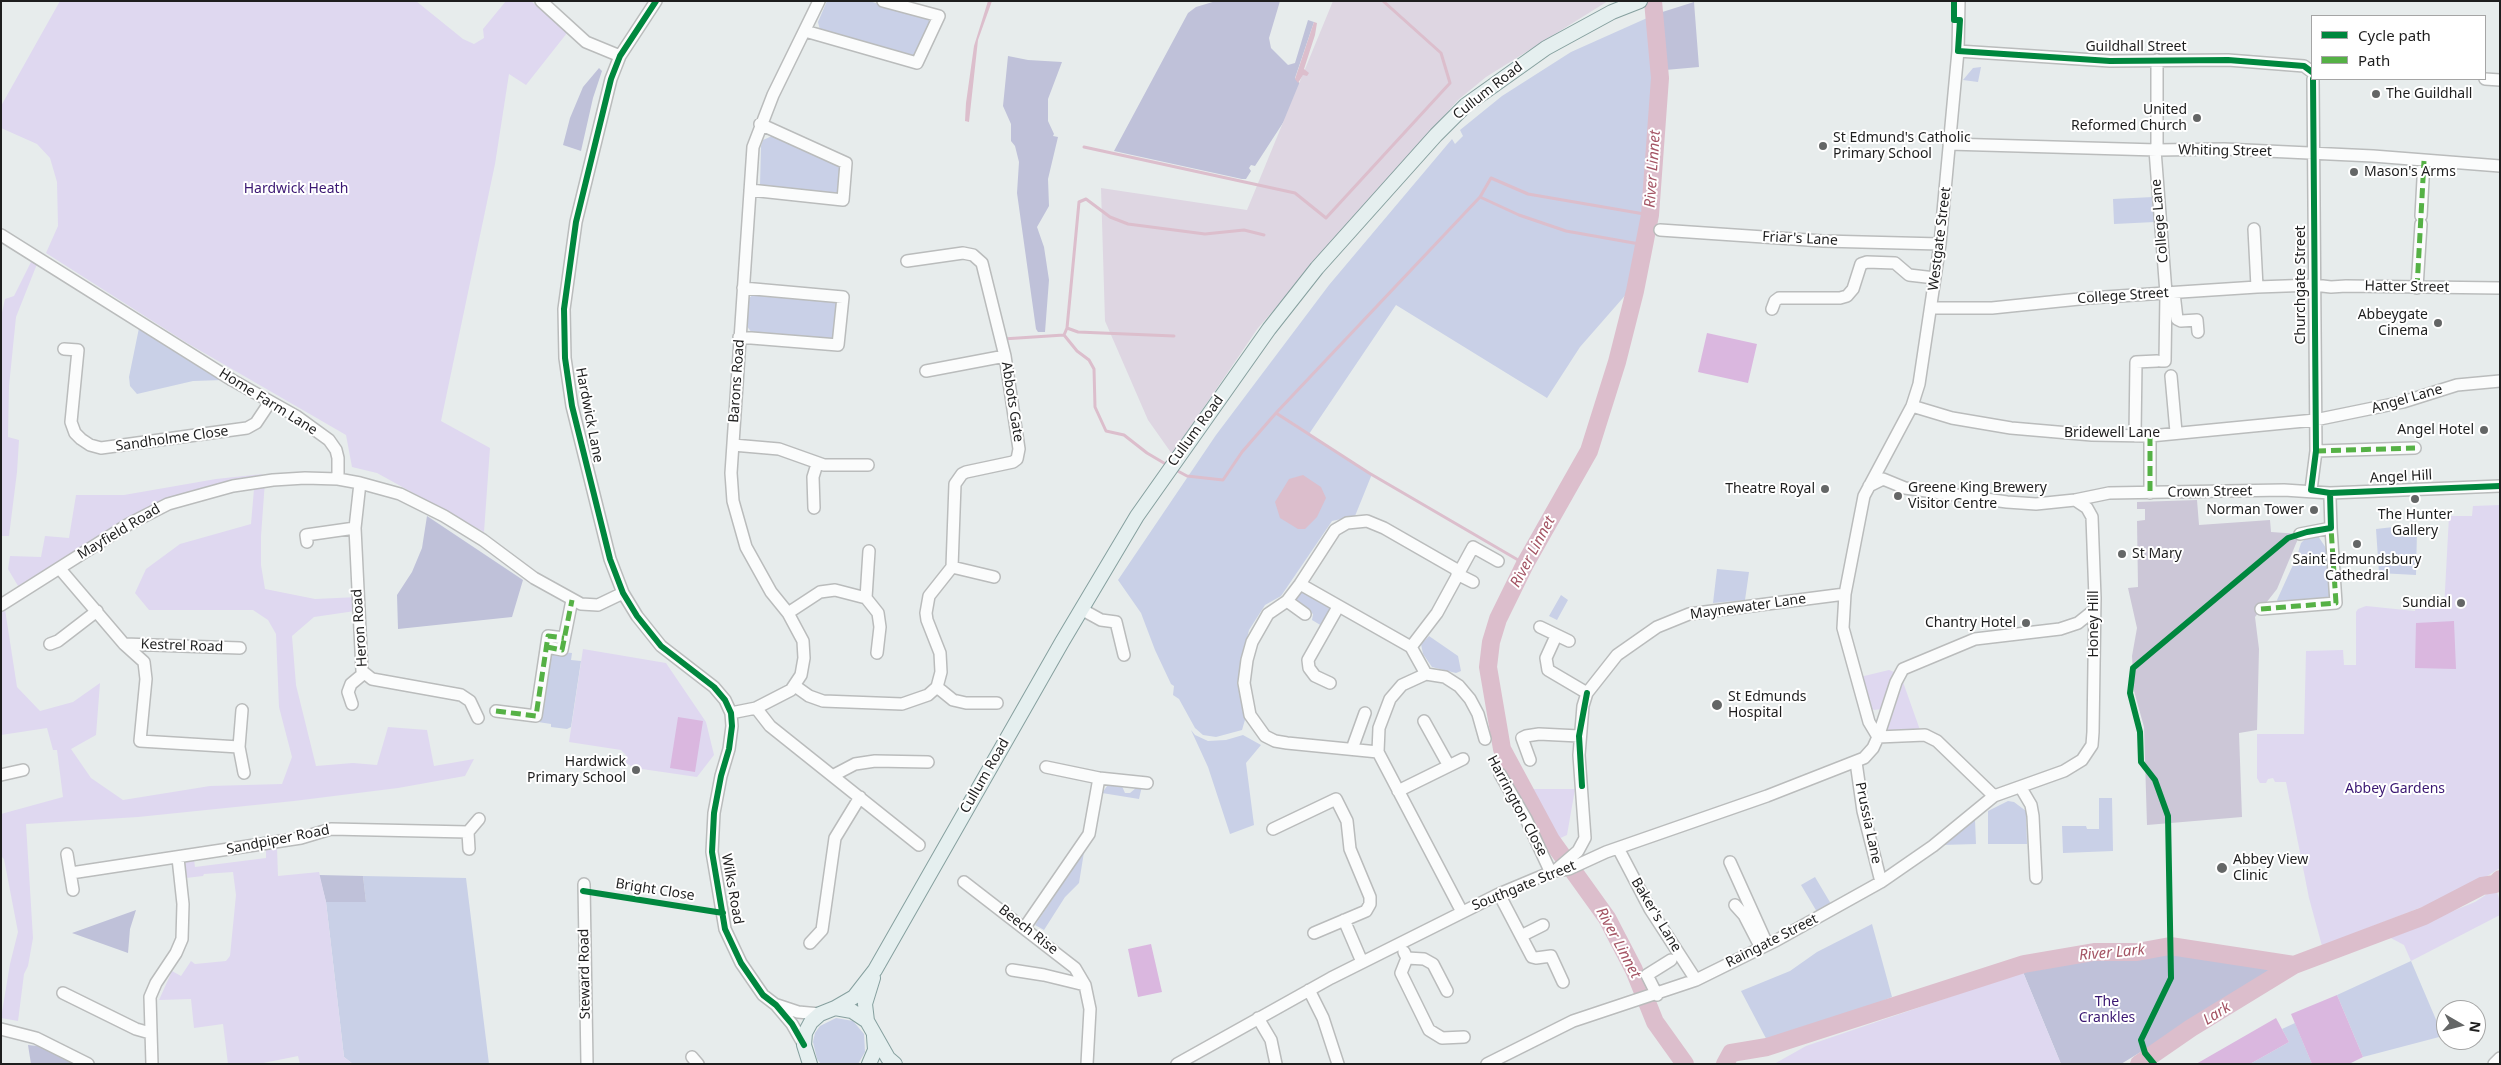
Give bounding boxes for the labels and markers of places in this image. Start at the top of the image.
place label: The Guildhall [2386,86,2472,102]
marker: The Guildhall [2370,88,2382,100]
place label: United Reformed Church [2071,102,2187,134]
marker: United Reformed Church [2191,112,2203,124]
place label: St Edmund's Catholic Primary School [1833,130,1971,162]
marker: St Edmund's Catholic Primary School [1817,140,1829,152]
place label: Mason's Arms [2364,164,2456,180]
marker: Mason's Arms [2348,166,2360,178]
place label: Abbeygate Cinema [2358,307,2428,340]
marker: Abbeygate Cinema [2432,317,2444,329]
place label: Angel Hotel [2397,422,2474,438]
marker: Angel Hotel [2478,424,2490,436]
place label: Greene King Brewery Visitor Centre [1908,480,2047,512]
place label: Theatre Royal [1725,481,1815,497]
marker: Theatre Royal [1819,483,1831,495]
marker: Greene King Brewery Visitor Centre [1892,490,1904,502]
marker: The Hunter Gallery [2409,493,2421,505]
place label: Norman Tower [2206,502,2304,518]
marker: Norman Tower [2308,504,2320,516]
place label: The Hunter Gallery [2378,507,2452,540]
marker: Saint Edmundsbury Cathedral [2351,538,2363,550]
place label: St Mary [2132,546,2182,562]
marker: St Mary [2116,548,2128,560]
place label: Saint Edmundsbury Cathedral [2293,552,2421,584]
place label: Sundial [2402,595,2451,611]
marker: Sundial [2455,597,2467,609]
place label: Chantry Hotel [1925,615,2016,631]
marker: Chantry Hotel [2020,617,2032,629]
place label: St Edmunds Hospital [1728,689,1806,722]
marker: St Edmunds Hospital [1710,698,1724,712]
place label: Hardwick Primary School [527,754,626,786]
marker: Hardwick Primary School [630,764,642,776]
place label: Abbey View Clinic [2233,852,2308,884]
marker: Abbey View Clinic [2215,861,2229,875]

